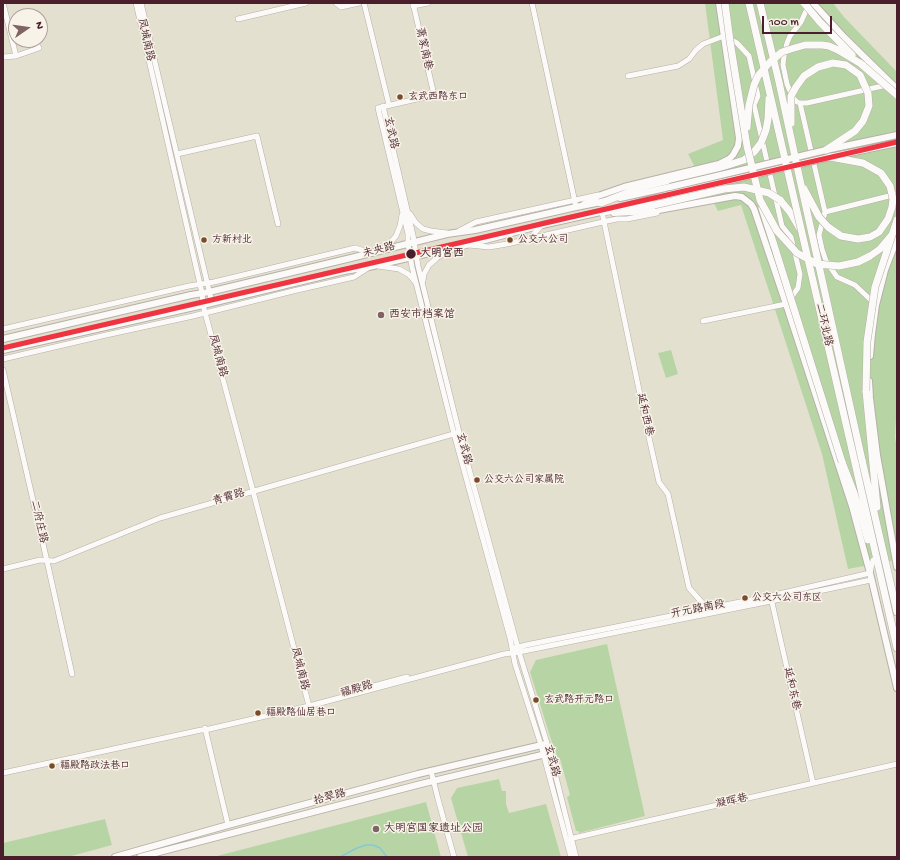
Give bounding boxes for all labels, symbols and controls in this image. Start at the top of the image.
north arrow [8,8,48,48]
scale bar [764,8,834,34]
text: 100 m [769,16,799,30]
street label: 凤城南路 [134,17,156,63]
text: N [32,21,45,30]
street label: 萧家南巷 [412,26,434,72]
place label: 玄武西路东口 [408,91,468,103]
marker: 玄武西路东口 [395,92,405,102]
street label: 玄武路 [380,115,400,151]
place label: 方新村北 [212,234,252,246]
place label: 公交六公司 [518,234,568,246]
marker: 方新村北 [199,235,209,245]
marker: 公交六公司 [505,235,515,245]
street label: 未央路 [361,241,397,261]
marker: 大明宫西 [404,247,418,261]
place label: 大明宫西 [420,247,464,261]
street label: 二环北路 [812,302,834,348]
place label: 西安市档案馆 [389,308,455,322]
marker: 西安市档案馆 [376,310,386,320]
street label: 凤城南路 [205,333,229,379]
street label: 延和西巷 [633,392,655,438]
street label: 玄武路 [452,431,474,467]
place label: 公交六公司家属院 [484,474,564,486]
marker: 公交六公司家属院 [472,475,482,485]
street label: 青霄路 [211,487,247,509]
street label: 二府庄路 [27,499,49,545]
place label: 公交六公司东区 [752,592,822,604]
marker: 公交六公司东区 [740,593,750,603]
street label: 开元路南段 [670,598,726,622]
street label: 凤城南路 [287,646,311,692]
street label: 延和东巷 [780,666,802,712]
street label: 福殿路 [339,679,375,701]
place label: 玄武路开元路口 [544,694,614,706]
marker: 玄武路开元路口 [531,695,541,705]
place label: 福殿路仙居巷口 [266,707,336,719]
marker: 福殿路仙居巷口 [253,708,263,718]
street label: 玄武路 [540,743,562,779]
place label: 福殿路政法巷口 [60,760,130,772]
marker: 福殿路政法巷口 [47,761,57,771]
street label: 拾翠路 [312,787,348,809]
street label: 凝晖巷 [714,792,750,812]
place label: 大明宫国家遗址公园 [384,822,483,836]
marker: 大明宫国家遗址公园 [371,824,381,834]

